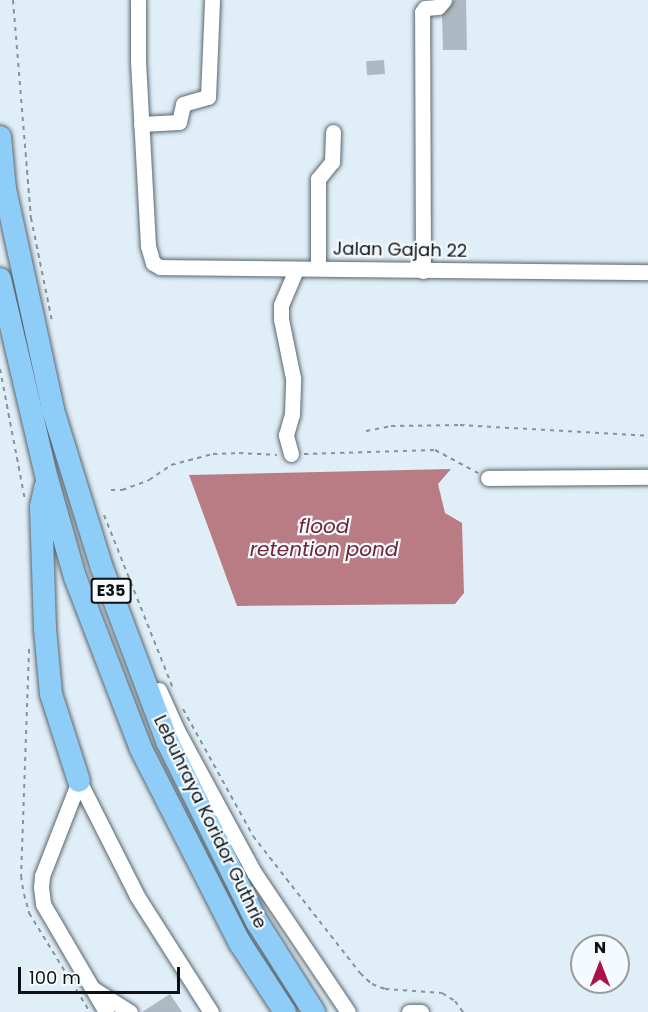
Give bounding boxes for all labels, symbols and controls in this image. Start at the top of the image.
street label: Jalan Gajah 22 [333,238,467,262]
water label: flood retention pond [250,515,398,562]
road number: E35 [90,578,132,604]
street label: Lebuhraya Koridor Guthrie [149,712,271,932]
north arrow [570,934,630,994]
text: N [594,936,606,959]
scale bar [21,955,183,993]
text: 100 m [29,965,81,990]

